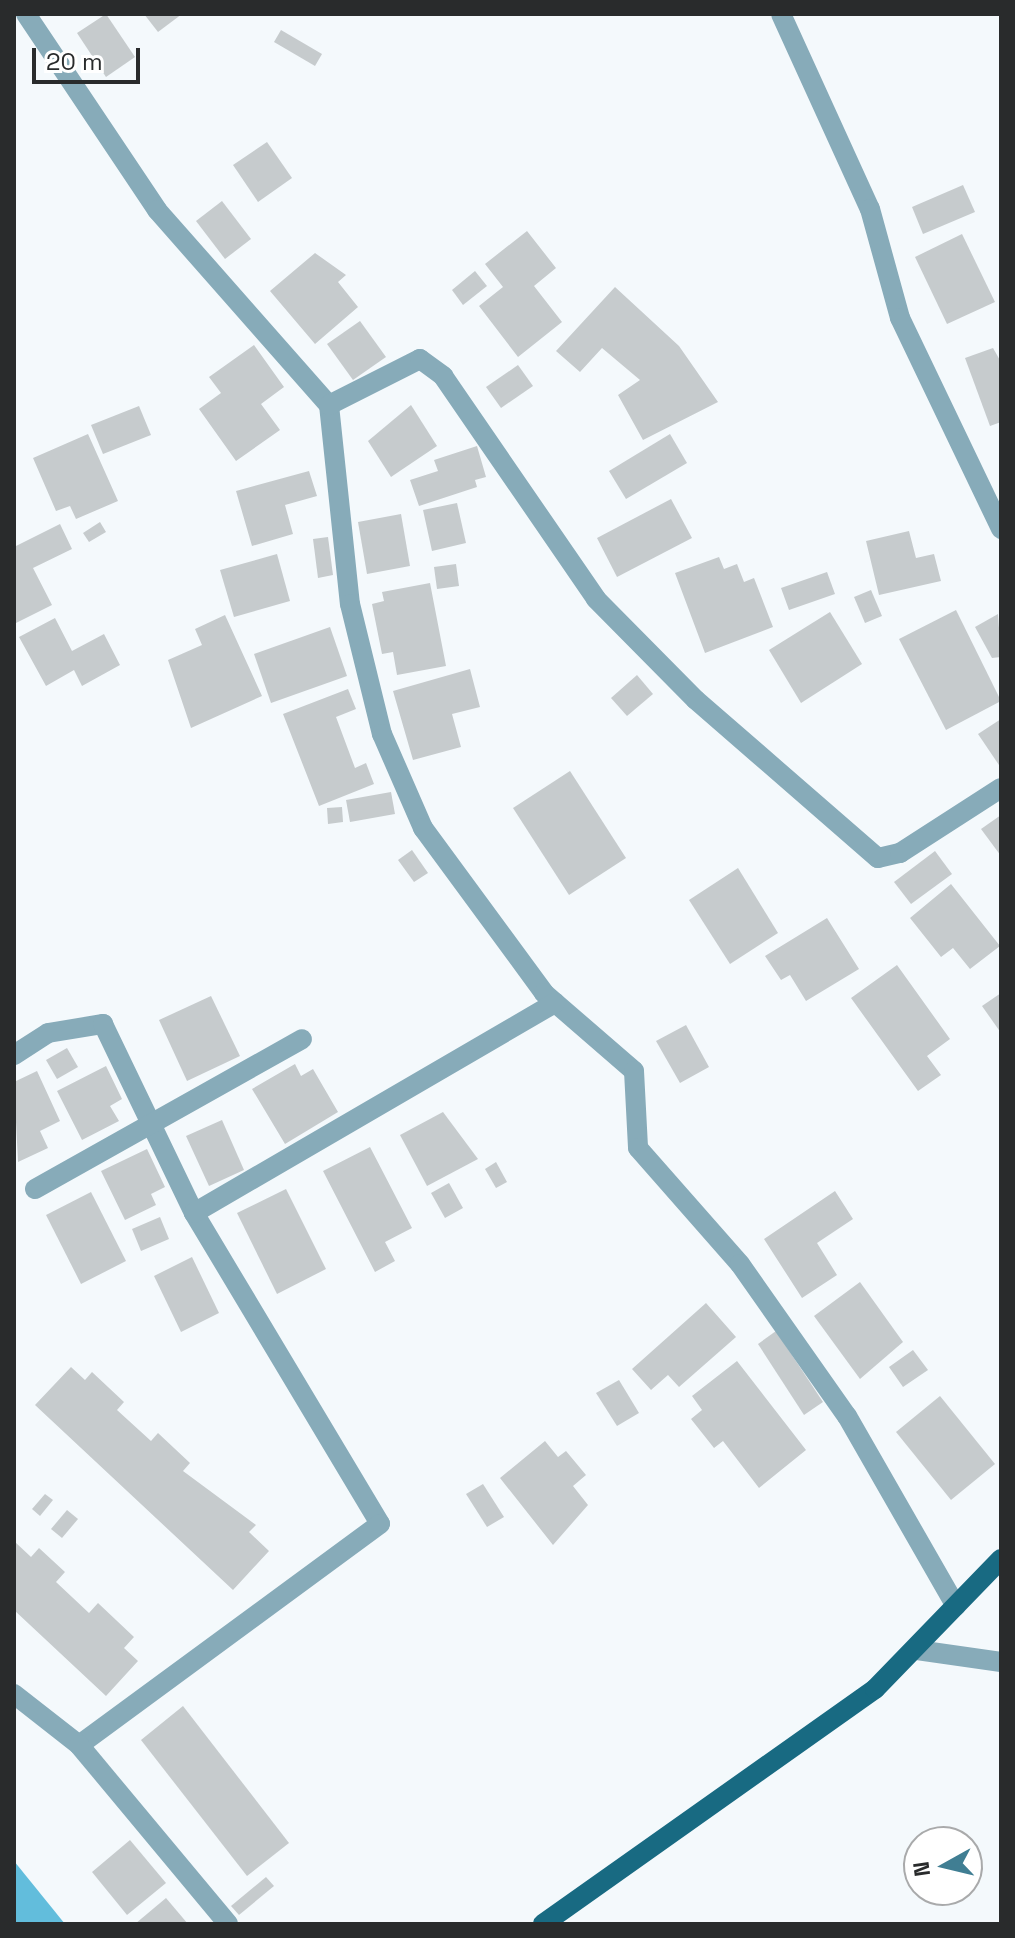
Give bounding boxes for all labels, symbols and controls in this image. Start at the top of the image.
scale bar [36,32,144,82]
text: 20 m [46,46,103,77]
north arrow [903,1826,983,1906]
text: N [906,1860,936,1878]

